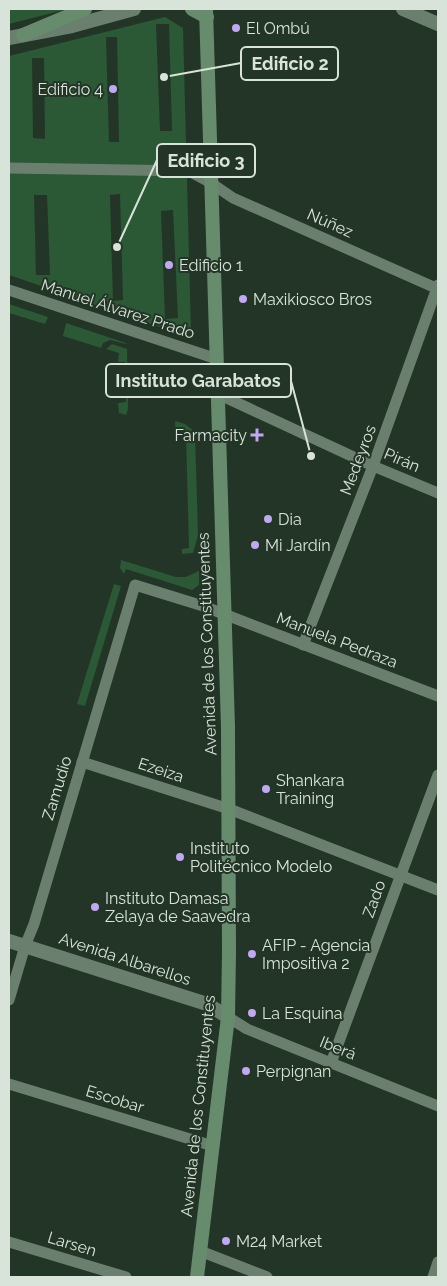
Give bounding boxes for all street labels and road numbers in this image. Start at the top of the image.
street label: Núñez [304,204,356,242]
street label: Manuel Álvarez Prado [39,274,198,343]
street label: Medeyros [336,422,380,498]
street label: Pirán [381,444,423,476]
street label: Avenida de los Constituyentes [194,532,220,756]
street label: Manuela Pedraza [274,608,400,672]
street label: Zamudio [38,754,76,822]
street label: Ezeiza [136,754,186,786]
street label: Zado [359,878,389,920]
street label: Avenida Albarellos [57,929,194,989]
street label: Avenida de los Constituyentes [177,994,219,1218]
street label: Iberá [317,1032,359,1064]
street label: Escobar [84,1081,147,1117]
street label: Larsen [45,1228,99,1260]

